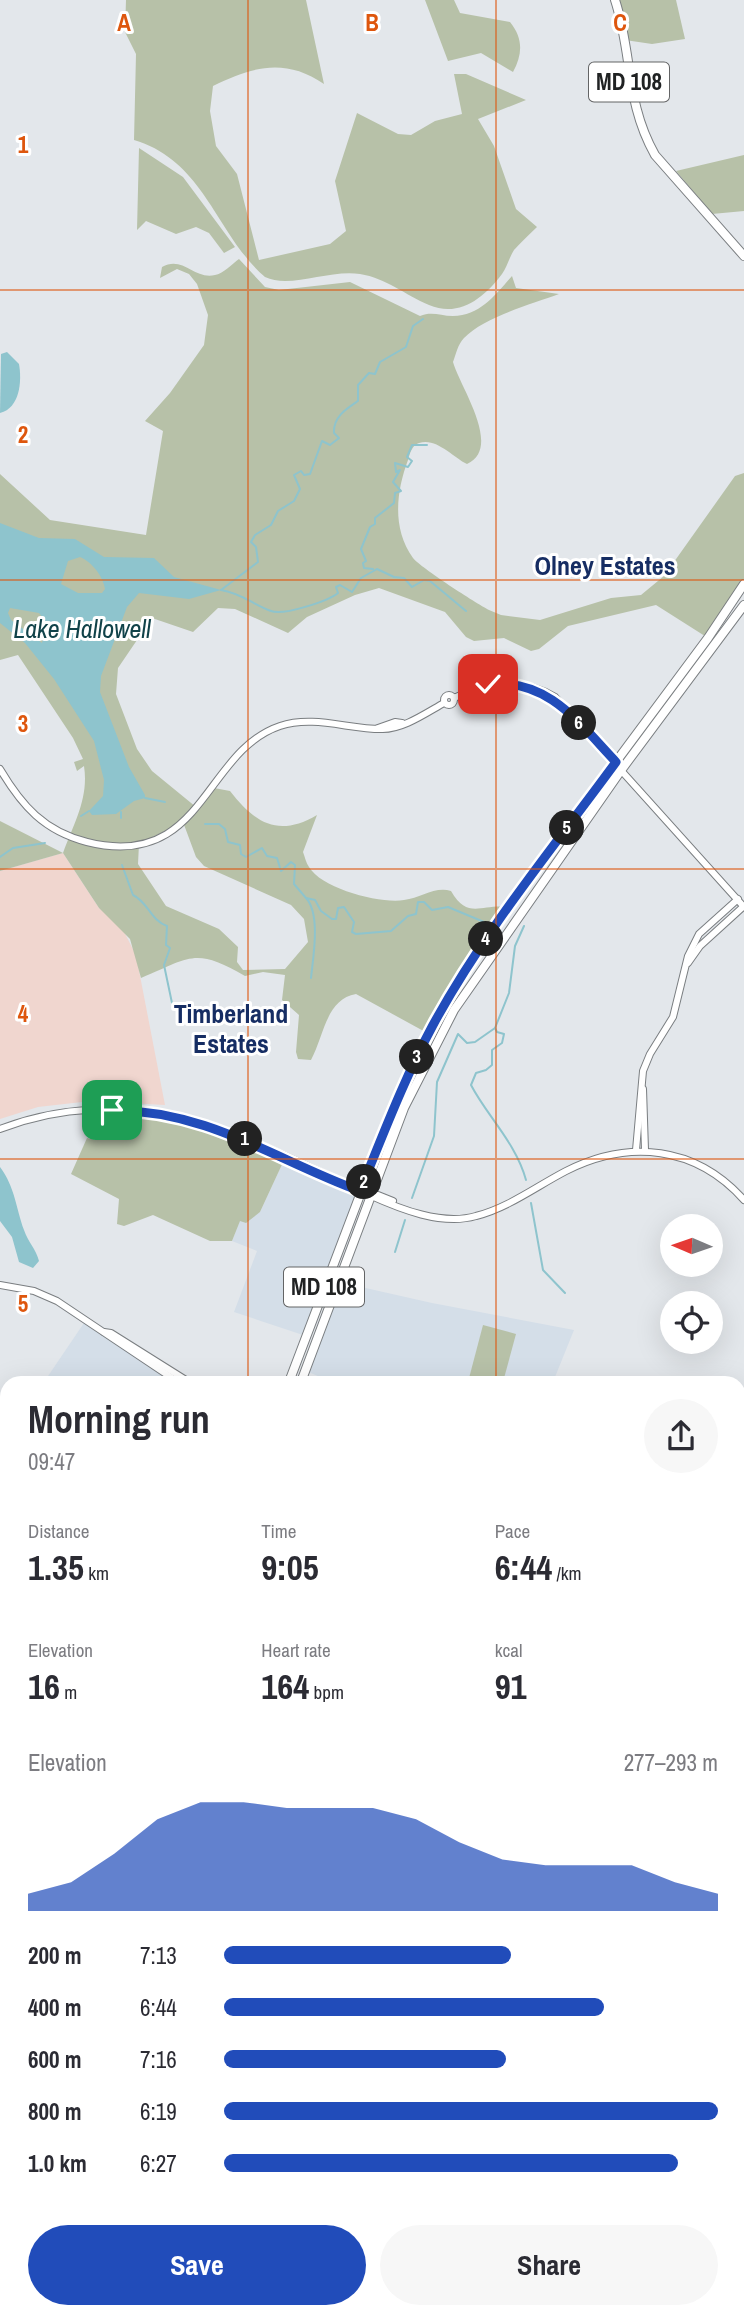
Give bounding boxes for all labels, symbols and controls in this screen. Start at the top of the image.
text: A [117,7,131,38]
text: B [365,7,379,38]
text: C [613,7,627,38]
road number: MD 108 [589,62,669,102]
text: 1 [18,129,29,160]
text: 2 [18,419,28,450]
district label: Olney Estates [534,548,676,583]
water label: Lake Hallowell [13,611,152,646]
pin [458,654,518,714]
icon: check [469,665,507,703]
pin: 6 [562,706,596,740]
text: 3 [18,708,28,739]
text: 6 [574,709,583,735]
pin: 5 [550,810,584,846]
text: 5 [562,814,571,840]
pin: 4 [468,922,504,956]
text: 4 [481,925,490,951]
district label: Timberland Estates [174,996,288,1061]
text: 4 [18,998,29,1029]
pin: 3 [400,1040,434,1074]
text: 3 [412,1043,421,1069]
pin [82,1080,142,1140]
icon: arrive [93,1091,131,1129]
pin: 1 [228,1122,262,1156]
text: 1 [240,1125,249,1151]
pin: 2 [346,1164,382,1200]
text: 2 [359,1168,368,1194]
north arrow [660,1214,723,1278]
map controls [660,1214,723,1354]
road number: MD 108 [284,1268,364,1306]
text: 5 [18,1288,28,1319]
button: locate [660,1291,723,1354]
text: Morning run [28,1394,210,1445]
button: share [644,1399,718,1473]
text: 09:47 [28,1446,75,1477]
text: Distance [28,1518,89,1544]
text: Time [261,1518,296,1544]
text: Pace [495,1518,530,1544]
text: 1.35 [28,1544,84,1591]
text: 9:05 [261,1544,319,1591]
text: 6:44 [495,1544,552,1591]
text: km [84,1560,109,1586]
text: /km [552,1560,582,1586]
text: Elevation [28,1637,93,1663]
text: Heart rate [261,1637,331,1663]
text: kcal [495,1637,522,1663]
text: 16 [28,1663,60,1710]
text: 164 [261,1663,309,1710]
text: 91 [495,1663,527,1710]
text: m [60,1679,77,1705]
text: bpm [309,1679,344,1705]
text: Elevation [28,1747,107,1778]
text: 277–293 m [624,1747,718,1778]
text: 200 m [28,1940,81,1971]
text: 7:13 [140,1940,177,1971]
text: 400 m [28,1992,81,2023]
text: 6:44 [140,1992,177,2023]
text: 600 m [28,2044,81,2075]
text: 7:16 [140,2044,177,2075]
text: 800 m [28,2096,81,2127]
text: 6:19 [140,2096,177,2127]
text: 1.0 km [28,2148,87,2179]
text: 6:27 [140,2148,177,2179]
button: Save [28,2225,366,2305]
button: Share [380,2225,718,2305]

